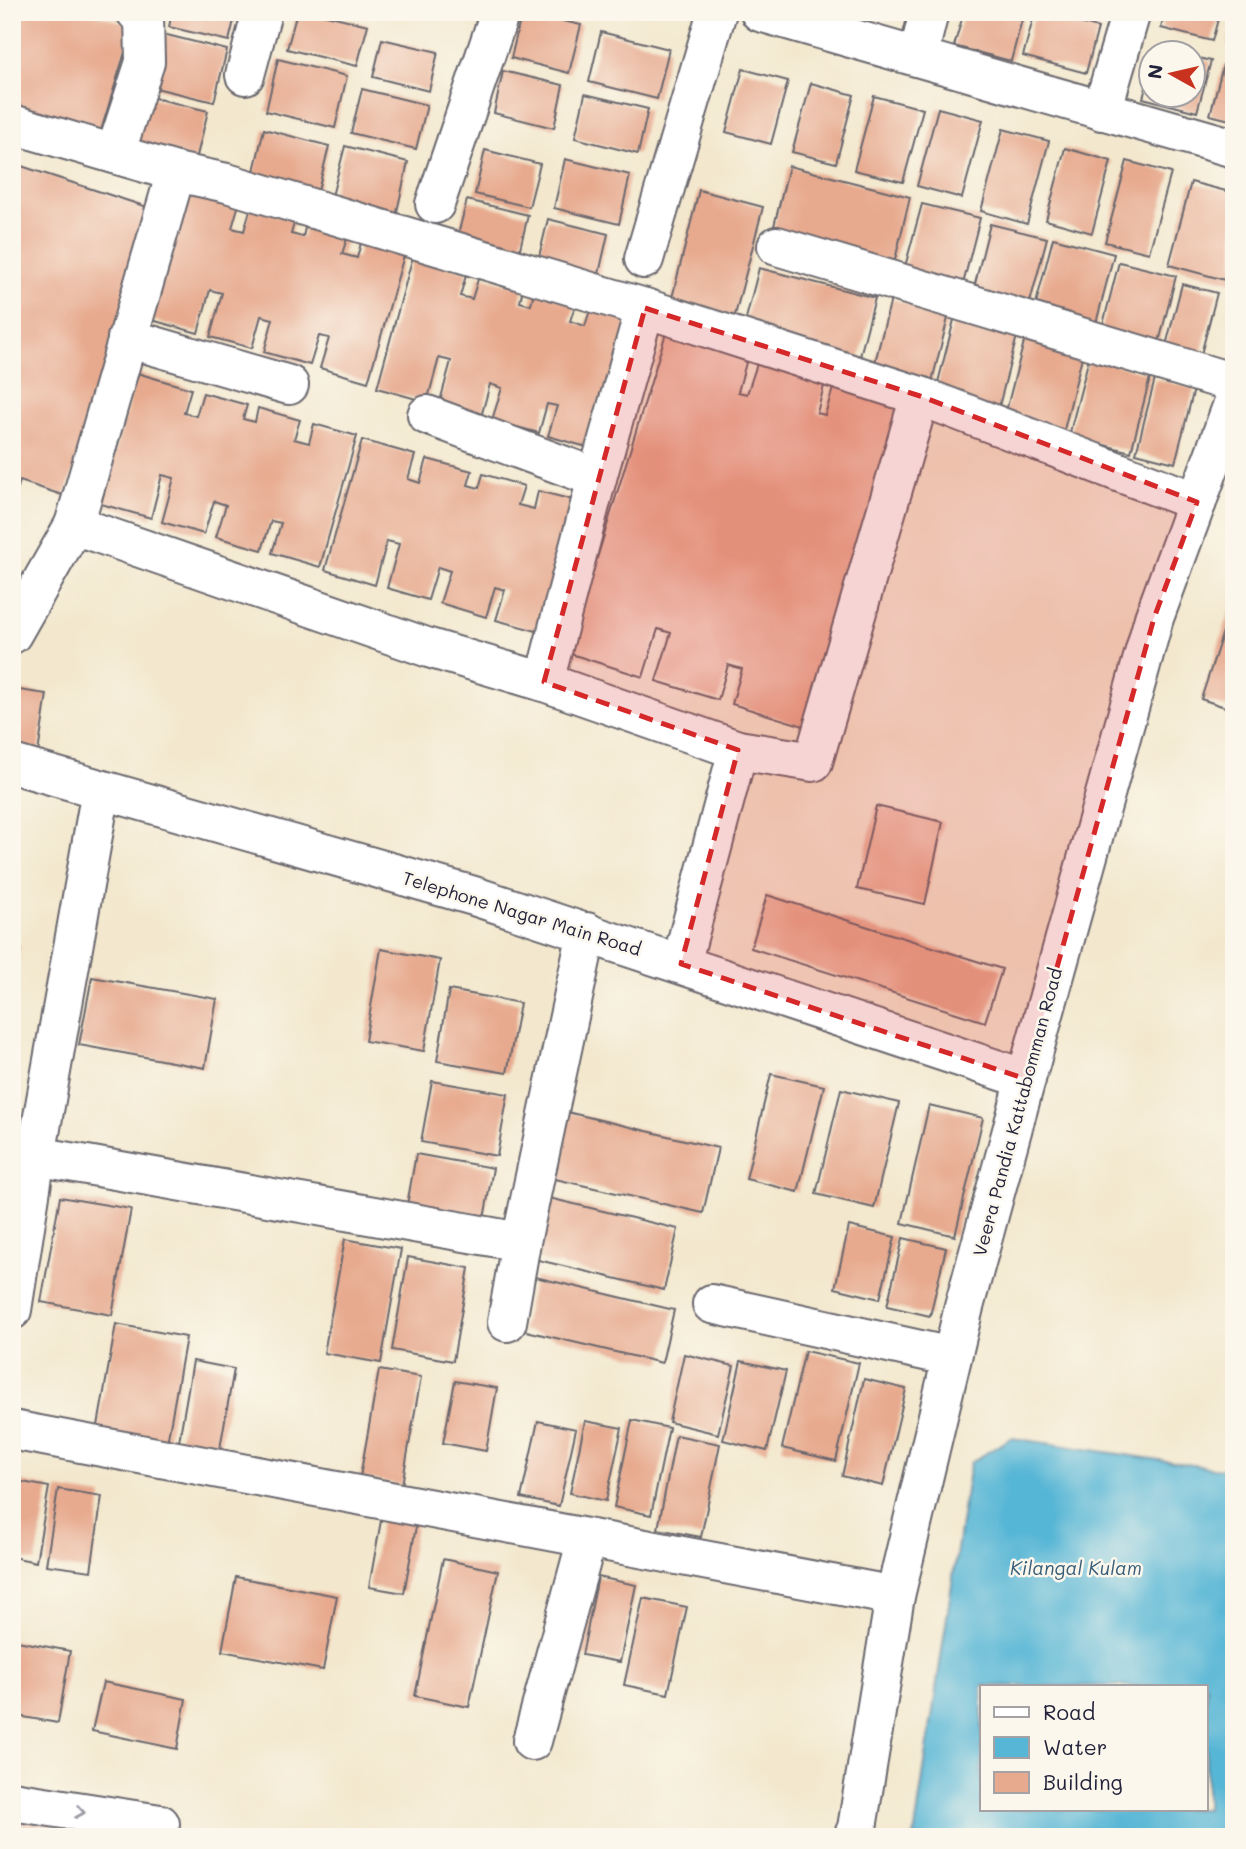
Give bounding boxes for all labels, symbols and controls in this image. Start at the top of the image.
north arrow [1138,38,1208,108]
text: N [1141,63,1168,80]
street label: Telephone Nagar Main Road [400,865,644,961]
street label: Veera Pandia Kattabomman Road [967,965,1067,1259]
water label: Kilangal Kulam [1010,1555,1142,1580]
legend [980,1685,1208,1811]
text: Road [1043,1698,1095,1725]
text: Water [1043,1733,1107,1760]
text: Building [1043,1768,1123,1795]
one-way arrow [74,1804,86,1819]

